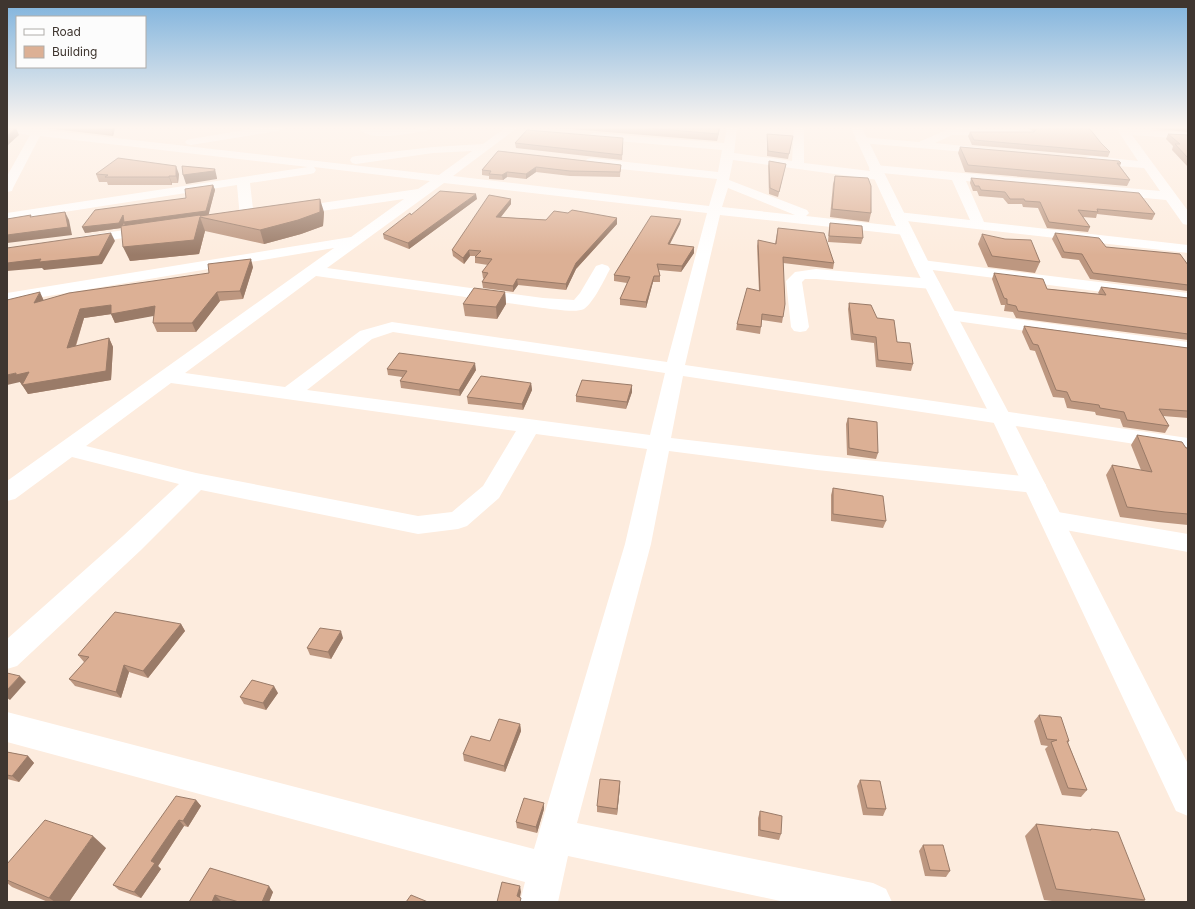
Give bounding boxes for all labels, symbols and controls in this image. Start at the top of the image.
legend [16,16,146,68]
text: Road [52,24,81,39]
text: Building [52,44,97,59]

